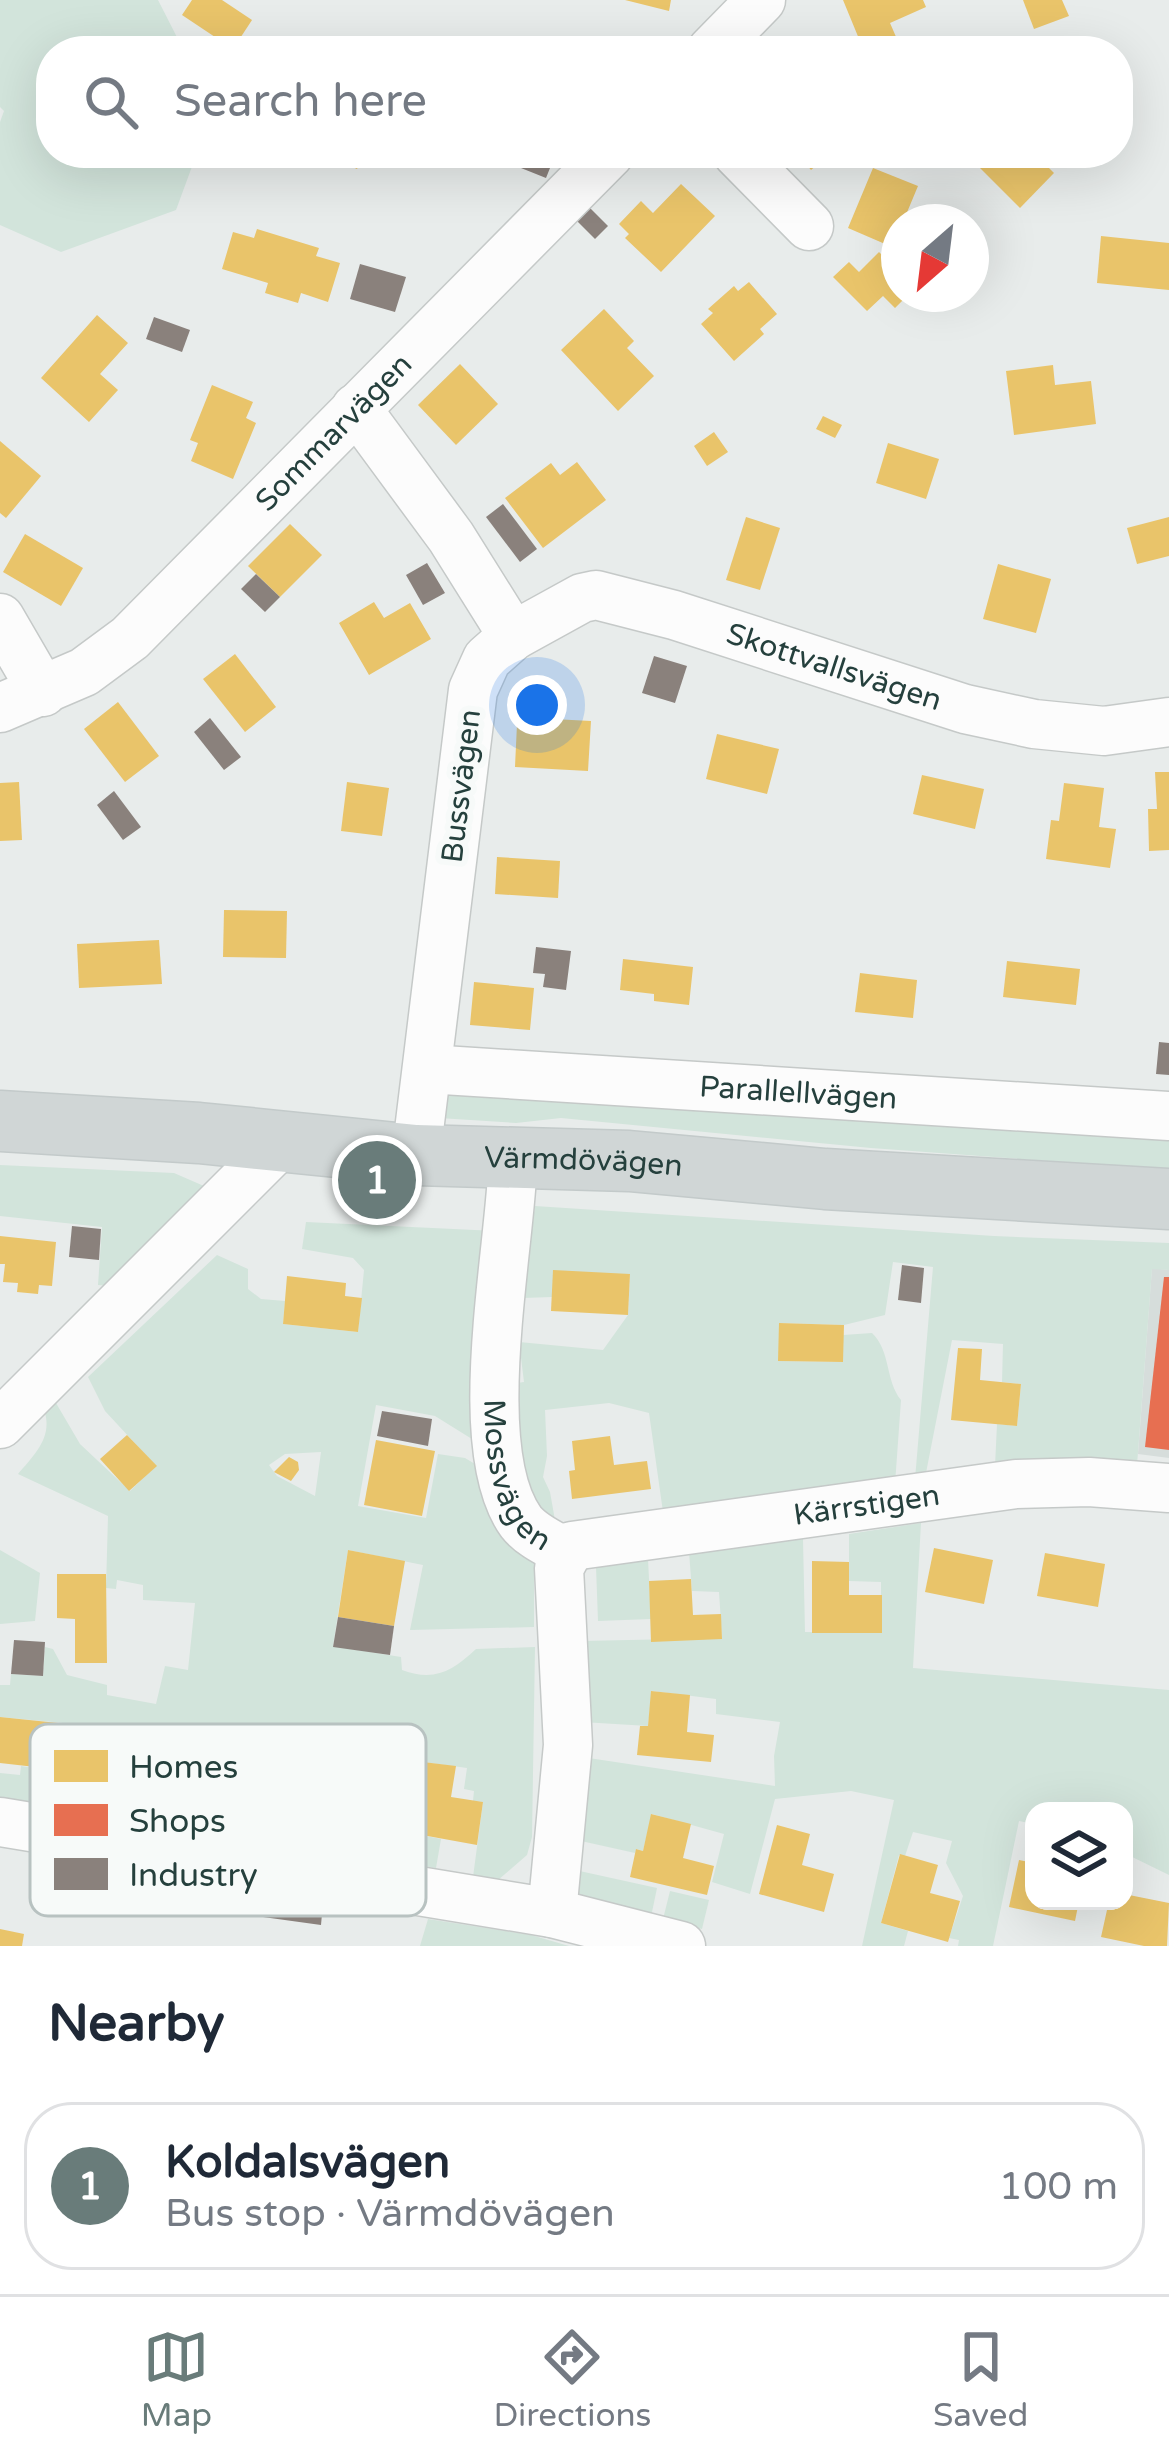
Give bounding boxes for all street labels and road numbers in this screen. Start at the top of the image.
street label: Sommarvägen [248,346,420,519]
street label: Skottvallsvägen [722,615,946,719]
street label: Bussvägen [434,707,489,865]
street label: Parallellvägen [698,1068,898,1118]
street label: Värmdövägen [484,1139,684,1185]
street label: Mossvägen [475,1399,558,1559]
street label: Kärrstigen [791,1477,942,1534]

